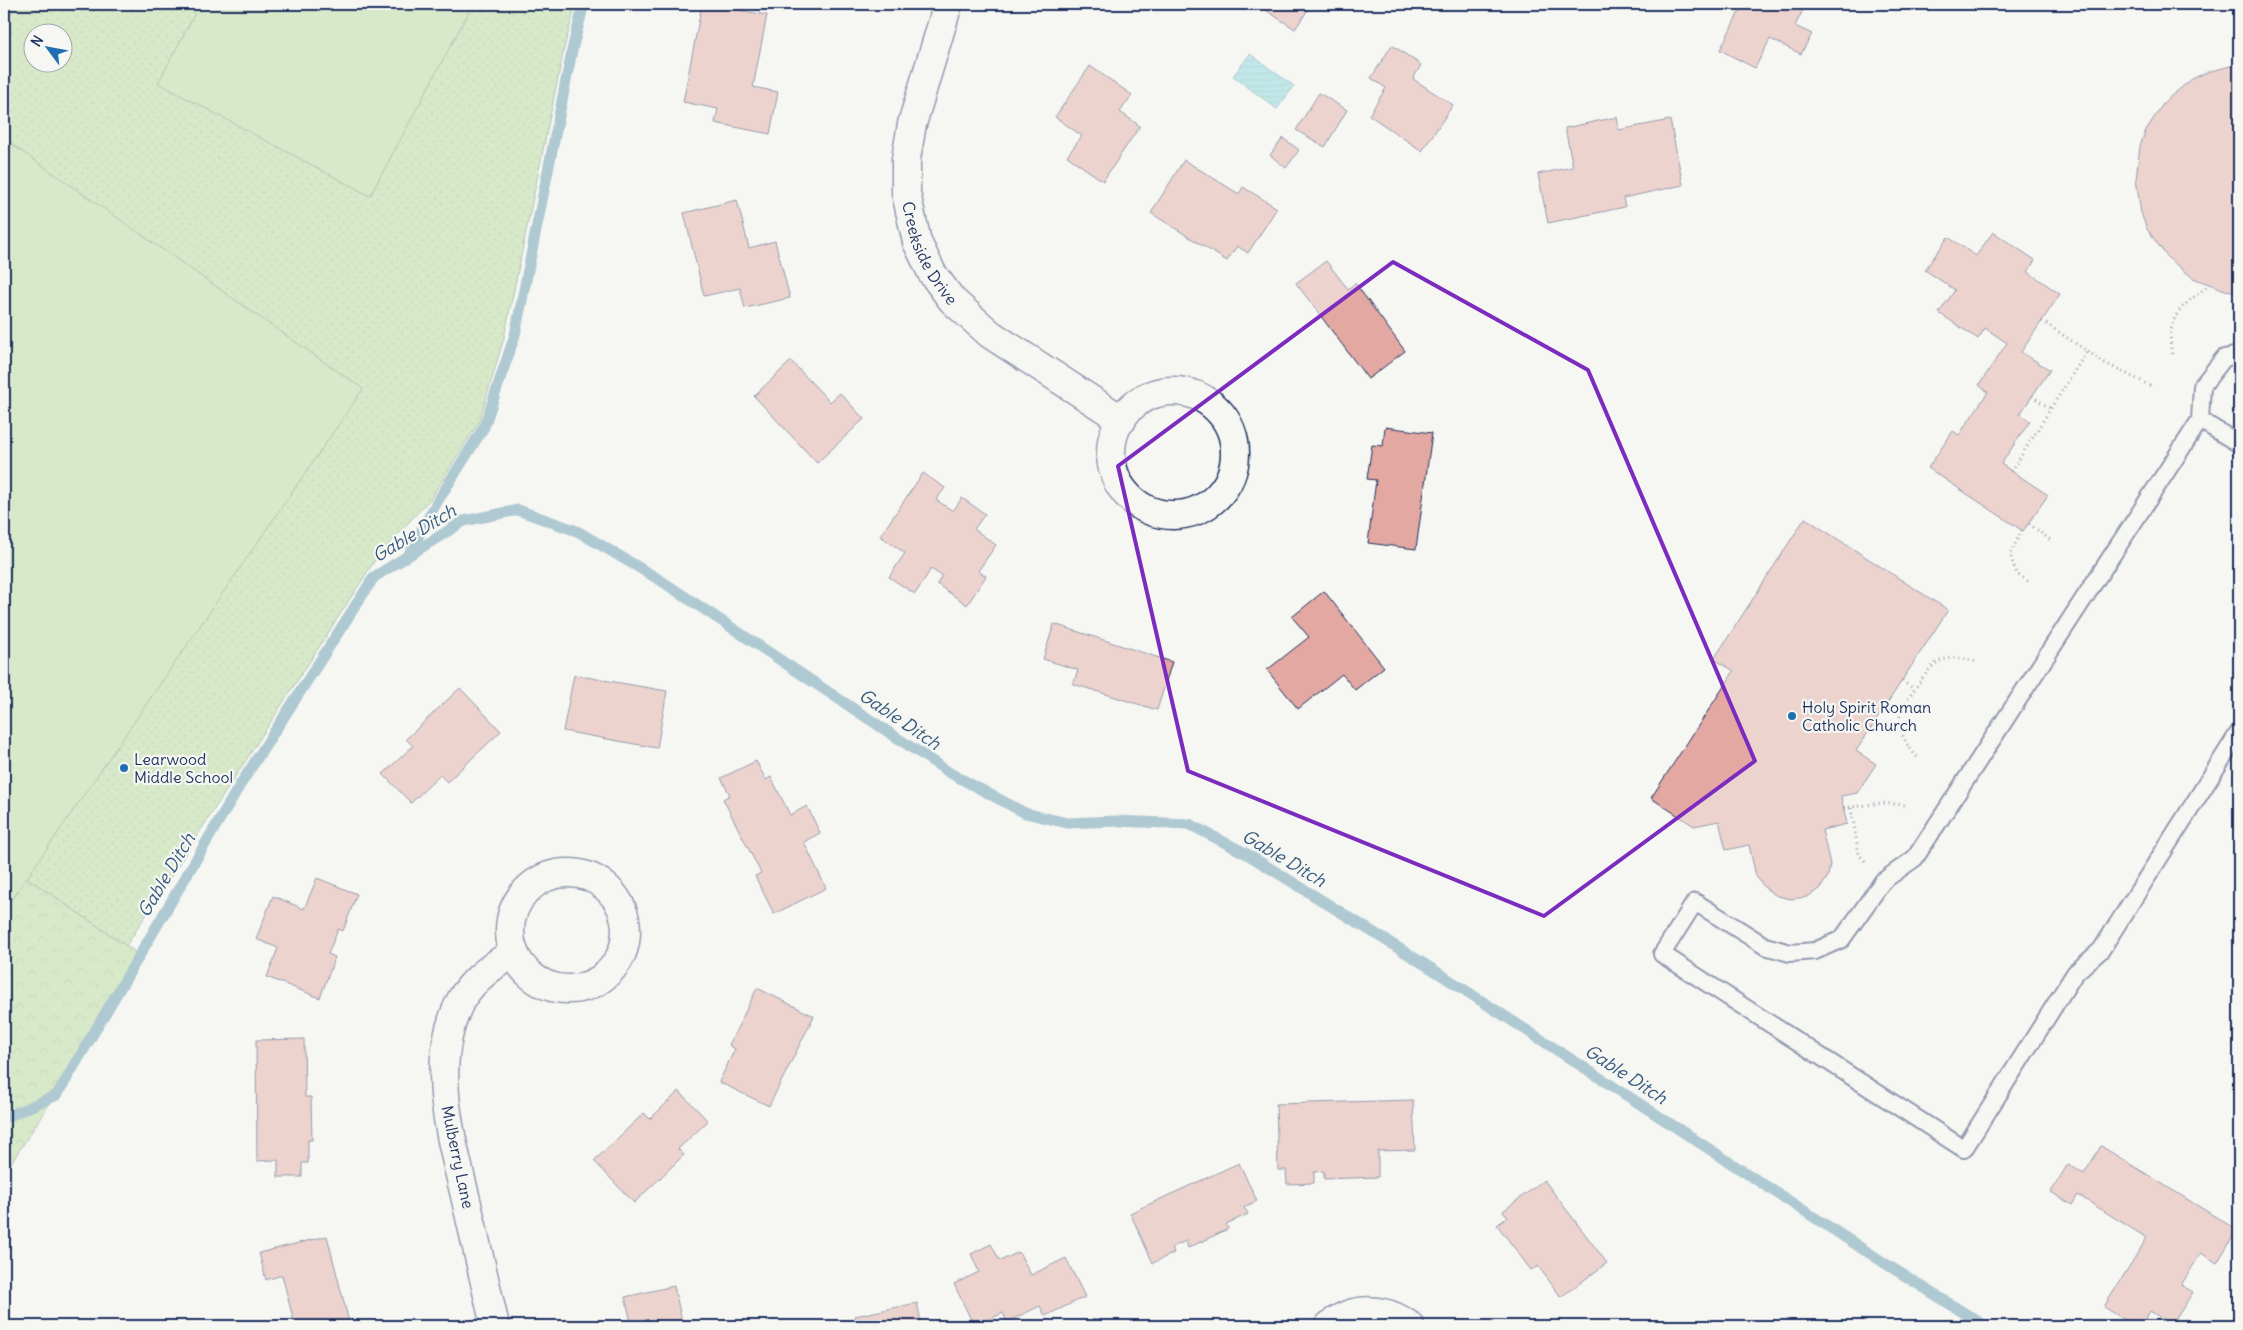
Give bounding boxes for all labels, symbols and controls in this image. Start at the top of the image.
north arrow [22,22,72,72]
text: N [27,32,47,50]
street label: Creekside Drive [898,200,962,308]
water label: Gable Ditch [368,499,461,567]
water label: Gable Ditch [855,683,946,755]
place label: Holy Spirit Roman Catholic Church [1802,697,1931,735]
marker: Holy Spirit Roman Catholic Church [1786,710,1798,722]
place label: Learwood Middle School [134,749,233,787]
marker: Learwood Middle School [118,762,130,774]
water label: Gable Ditch [1238,824,1331,892]
water label: Gable Ditch [132,828,200,921]
water label: Gable Ditch [1580,1039,1672,1109]
street label: Mulberry Lane [437,1104,479,1210]

